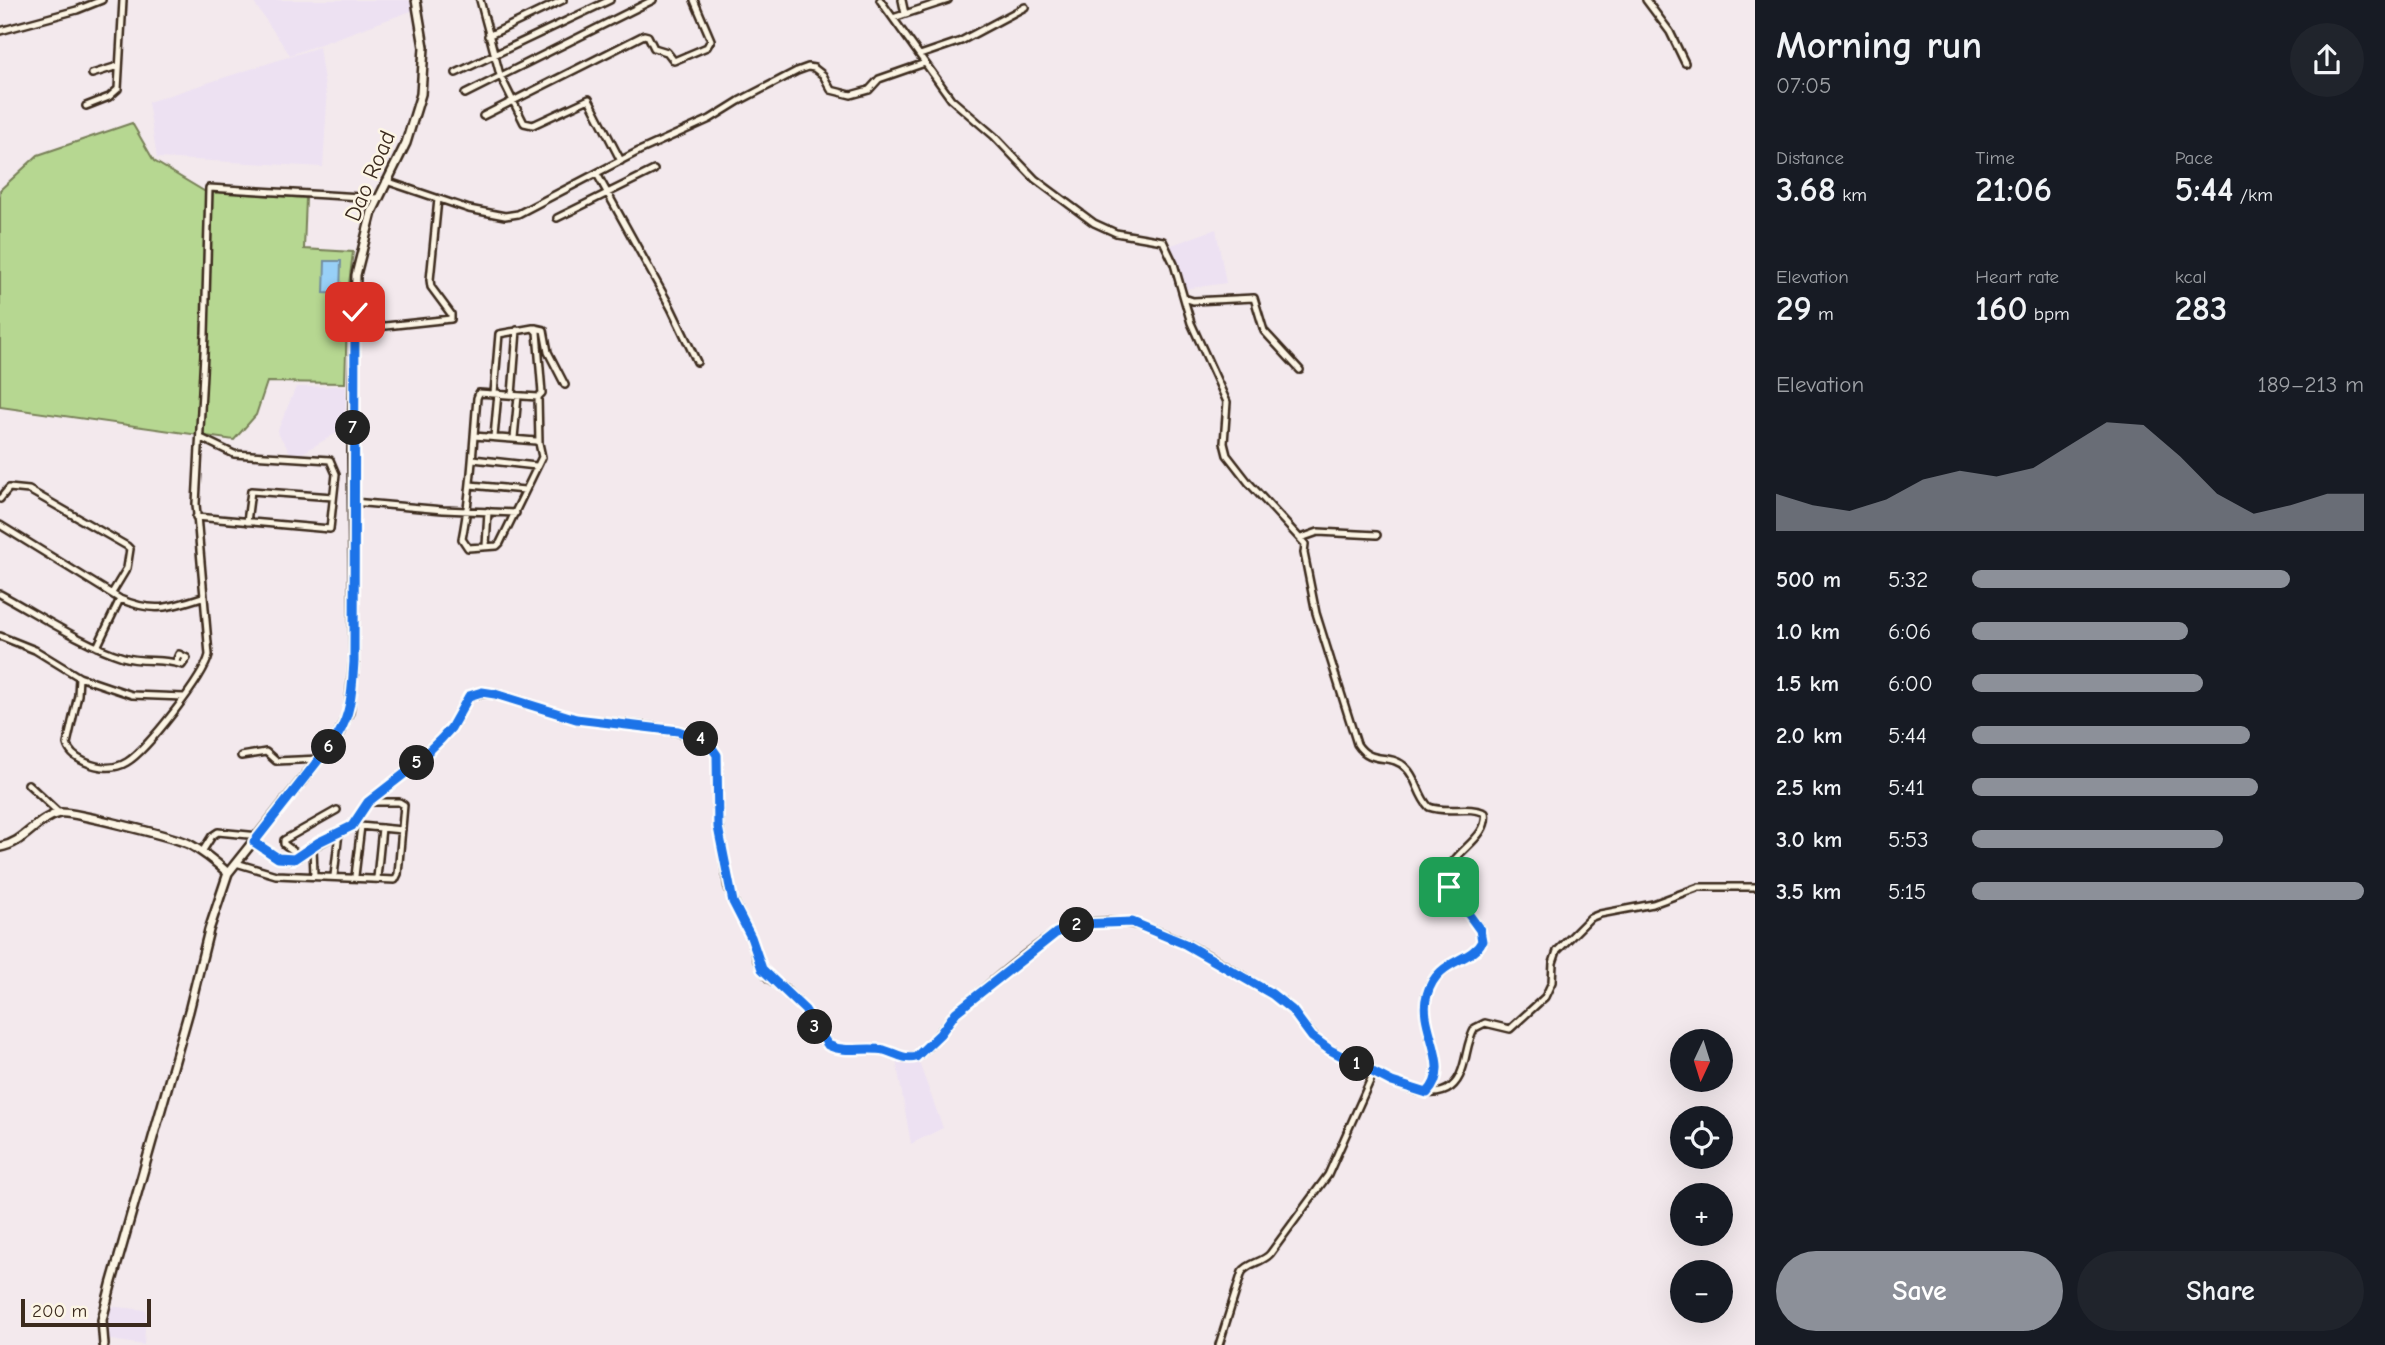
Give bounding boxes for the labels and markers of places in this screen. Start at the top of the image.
pin [325,282,385,342]
pin: 7 [336,410,370,446]
pin: 4 [684,722,718,756]
pin: 6 [312,730,346,764]
pin: 5 [400,746,434,780]
pin [1419,857,1479,917]
pin: 2 [1060,908,1094,942]
pin: 3 [798,1010,832,1044]
pin: 1 [1340,1046,1374,1082]

